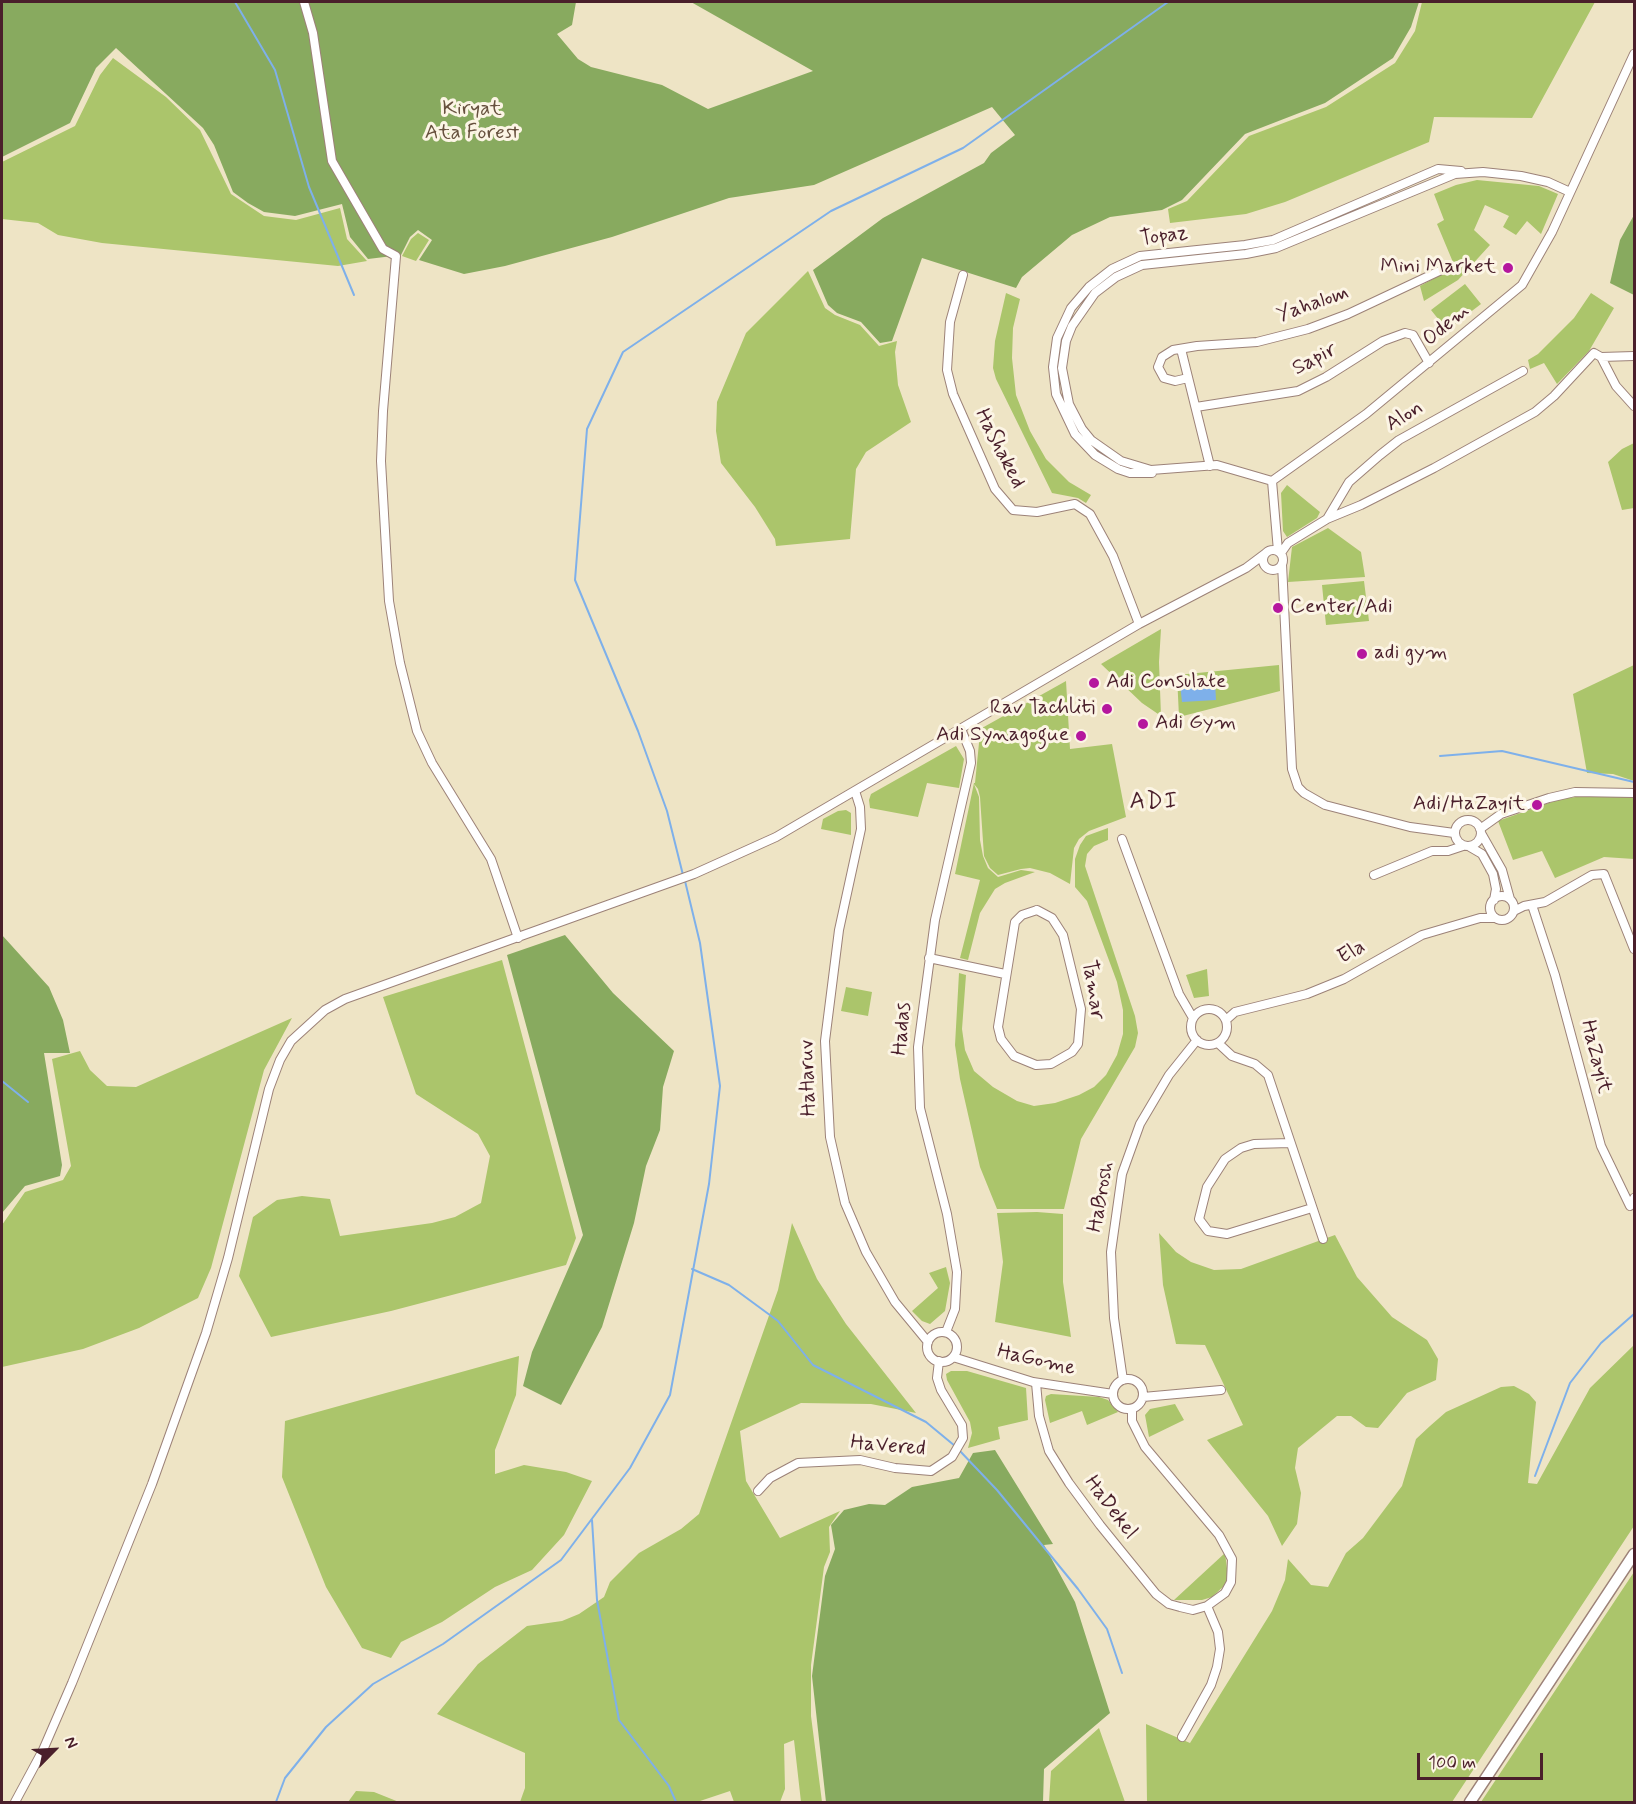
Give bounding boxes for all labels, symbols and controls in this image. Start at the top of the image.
park label: Kiryat Ata Forest [425,97,519,147]
street label: Topaz [1138,221,1190,253]
place label: Mini Market [1380,255,1496,281]
marker: Mini Market [1501,261,1515,275]
street label: Yahalom [1274,281,1352,329]
street label: Odem [1418,299,1476,353]
street label: Sapir [1288,338,1342,382]
street label: Alon [1382,396,1428,438]
street label: HaShaked [968,405,1030,493]
place label: Center/Adi [1290,595,1393,621]
marker: Center/Adi [1271,601,1285,615]
place label: adi gym [1374,641,1448,667]
marker: adi gym [1355,647,1369,661]
place label: Adi Consulate [1106,670,1226,696]
marker: Adi Consulate [1087,676,1101,690]
place label: Rav Tachliti [990,696,1095,722]
marker: Rav Tachliti [1100,702,1114,716]
place label: Adi Gym [1155,711,1236,737]
marker: Adi Gym [1136,717,1150,731]
place label: Adi Synagogue [936,723,1069,749]
marker: Adi Synagogue [1074,729,1088,743]
district label: ADI [1129,789,1179,817]
place label: Adi/HaZayit [1413,792,1525,818]
marker: Adi/HaZayit [1530,798,1544,812]
street label: Ela [1334,935,1370,971]
street label: Tamar [1075,958,1109,1022]
street label: Hadas [888,1001,918,1057]
street label: HaZayit [1574,1018,1616,1096]
street label: HaHaruv [795,1039,823,1117]
street label: HaBrosh [1083,1160,1121,1234]
street label: HaGome [994,1340,1078,1382]
street label: HaVered [849,1431,927,1463]
street label: HaDekel [1078,1471,1142,1545]
north arrow [24,1720,84,1780]
text: N [59,1733,83,1752]
scale bar [1420,1741,1546,1779]
text: 100 m [1428,1751,1476,1775]

